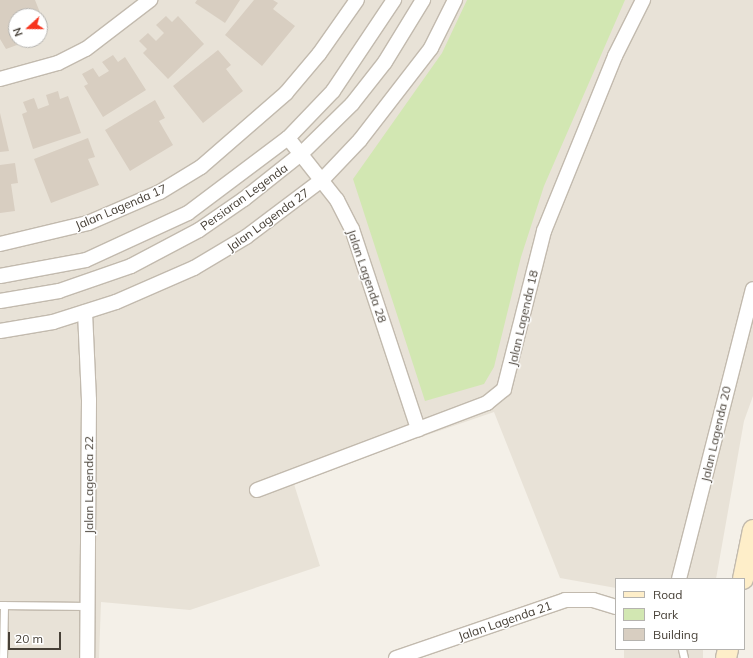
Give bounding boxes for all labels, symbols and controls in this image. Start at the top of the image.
north arrow [8,8,48,48]
text: N [10,26,26,38]
street label: Persiaran Legenda [198,161,290,233]
street label: Jalan Lagenda 17 [73,181,169,233]
street label: Jalan Lagenda 27 [224,185,312,255]
street label: Jalan Lagenda 28 [344,227,390,325]
street label: Jalan Lagenda 18 [505,269,541,367]
street label: Jalan Lagenda 20 [698,385,734,483]
street label: Jalan Lagenda 22 [82,436,96,534]
legend [615,578,745,650]
text: Road [653,587,682,602]
street label: Jalan Lagenda 21 [456,598,554,644]
text: Park [653,607,678,622]
scale bar [10,624,63,650]
text: Building [653,627,698,642]
text: 20 m [15,631,43,646]

